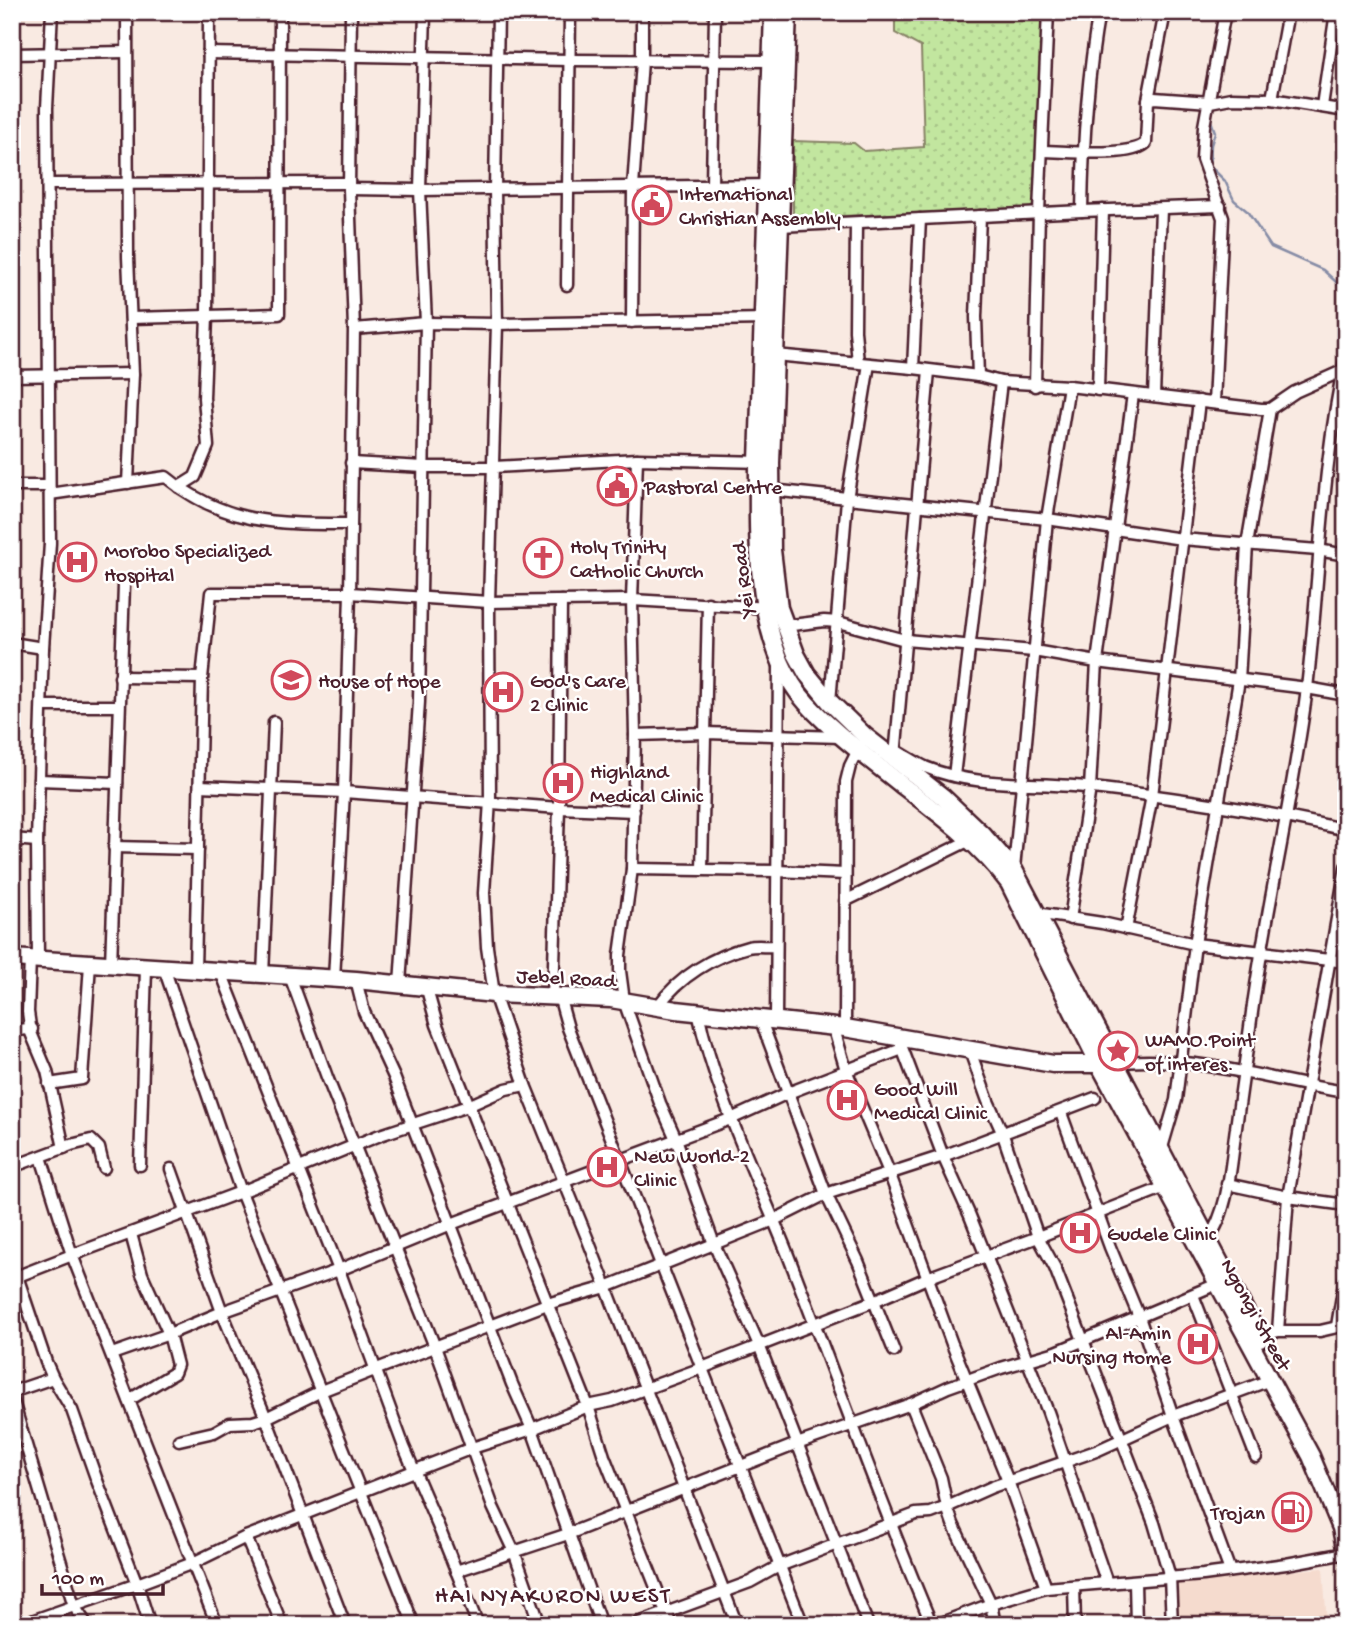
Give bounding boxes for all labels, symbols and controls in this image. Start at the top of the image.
public building icon: International Christian Assembly [631,184,673,226]
place label: International Christian Assembly [679,184,841,233]
public building icon: Pastoral Centre [596,465,638,507]
place label: Pastoral Centre [643,477,783,502]
church icon: Holy Trinity Catholic Church [522,537,564,579]
place label: Holy Trinity Catholic Church [570,537,703,586]
street label: Yei Road [728,539,763,621]
hospital icon: Morobo Specialized Hospital [56,541,98,583]
place label: Morobo Specialized Hospital [104,541,272,590]
school or university icon: House of Hope [270,659,312,701]
place label: House of Hope [318,671,442,696]
hospital icon: God's Care 2 Clinic [482,671,524,713]
place label: God's Care 2 Clinic [530,671,627,720]
hospital icon: Highland Medical Clinic [542,762,584,804]
place label: Highland Medical Clinic [590,762,704,811]
street label: Jebel Road [516,965,618,996]
place icon: WAMO.Point of interes. [1097,1030,1139,1072]
place label: WAMO.Point of interes. [1145,1030,1257,1079]
hospital icon: Good Will Medical Clinic [826,1079,868,1121]
place label: Good Will Medical Clinic [874,1079,988,1128]
hospital icon: New World-2 Clinic [586,1146,628,1188]
place label: New World-2 Clinic [634,1146,750,1195]
hospital icon: Gudele Clinic [1059,1212,1101,1254]
place label: Gudele Clinic [1107,1224,1217,1249]
street label: Ngongi Street [1213,1255,1296,1378]
place label: Al-Amin Nursing Home [1052,1323,1172,1372]
hospital icon: Al-Amin Nursing Home [1177,1323,1219,1365]
fuel station icon: Trojan [1271,1491,1313,1533]
place label: Trojan [1210,1503,1265,1528]
scale bar [42,1553,163,1597]
text: 100 m [51,1568,104,1593]
district label: HAI NYAKURON WEST [435,1584,671,1611]

